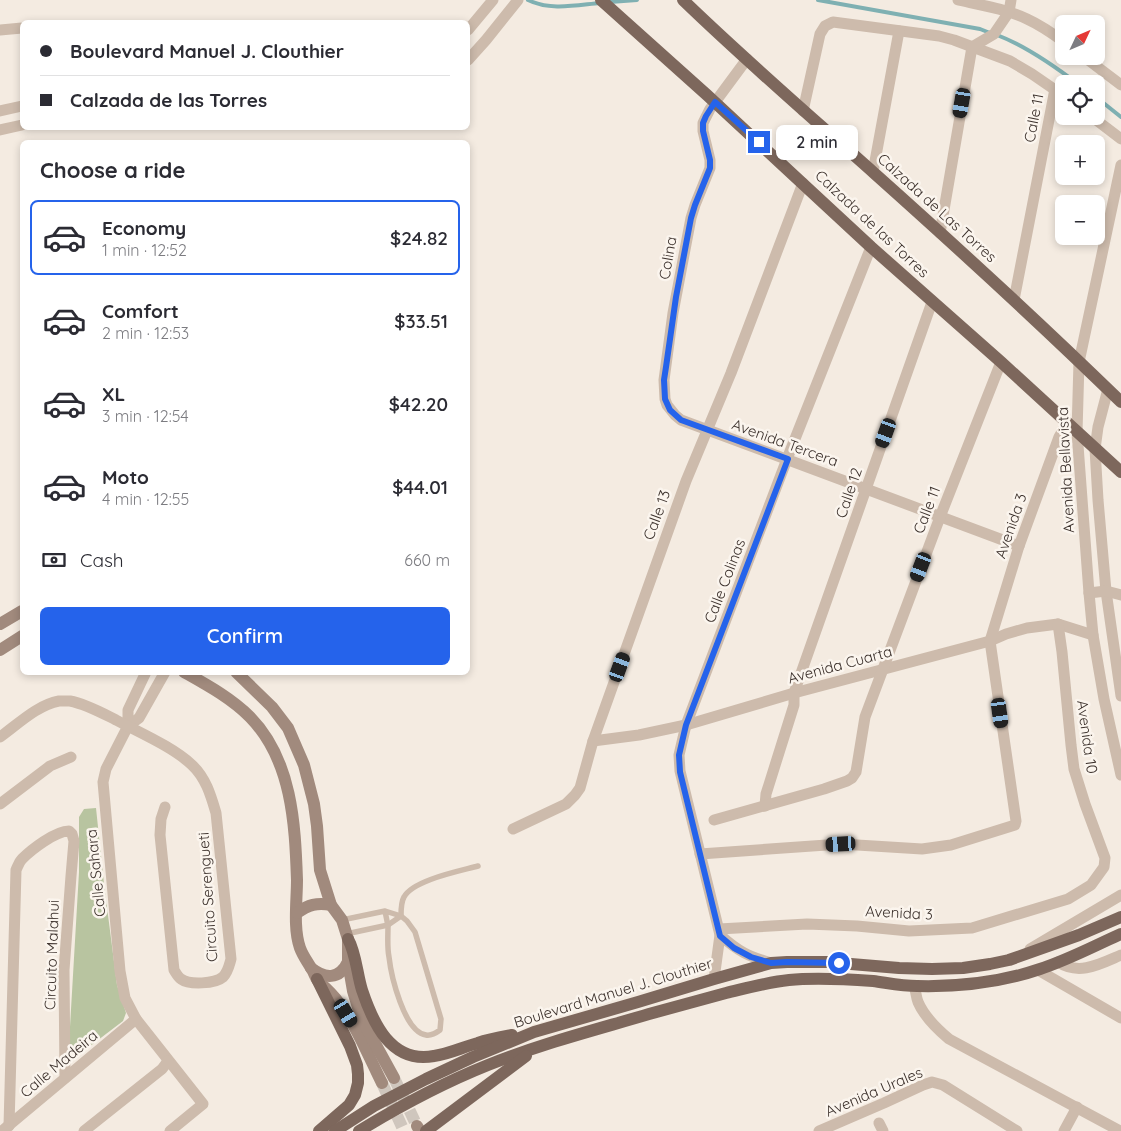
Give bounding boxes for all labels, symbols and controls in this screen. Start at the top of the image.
north arrow [1055,15,1105,65]
map controls [1055,15,1105,245]
text: Boulevard Manuel J. Clouthier [70,39,344,63]
button: locate [1055,75,1105,125]
car [952,87,971,119]
text: Calzada de las Torres [70,88,267,112]
street label: Calle 11 [1019,92,1048,144]
callout: 2 min [776,124,859,160]
route end [748,131,770,153]
text: 2 min [796,132,838,152]
button: + [1055,135,1105,185]
street label: Calzada de Las Torres [874,149,1001,266]
text: Choose a ride [40,156,185,184]
street label: Calzada de las Torres [811,166,933,281]
button: − [1055,195,1105,245]
icon: car [42,215,87,260]
text: Economy [102,216,186,240]
text: $24.82 [390,226,448,250]
street label: Colina [654,235,681,281]
text: 1 min · 12:52 [102,240,187,260]
icon: car [42,298,87,343]
text: Comfort [102,299,179,323]
text: $33.51 [394,309,448,333]
text: 2 min · 12:53 [102,323,189,343]
icon: car [42,381,87,426]
text: XL [102,382,125,406]
text: $42.20 [389,392,448,416]
text: 3 min · 12:54 [102,406,189,426]
street label: Avenida Bellavista [1053,407,1078,534]
street label: Avenida Tercera [729,414,841,471]
car [873,416,898,450]
icon: car [42,464,87,509]
text: Moto [102,465,149,489]
street label: Calle 12 [831,465,866,521]
text: $44.01 [392,475,448,499]
street label: Calle 11 [909,483,944,536]
street label: Calle 13 [639,487,674,542]
text: 4 min · 12:55 [102,489,189,509]
street label: Avenida 3 [991,491,1031,561]
street label: Calle Colinas [700,536,749,626]
icon: cash [40,546,68,574]
text: Cash [80,548,124,572]
text: 660 m [404,550,450,570]
car [908,550,933,584]
button: Confirm [40,607,450,665]
street label: Avenida Cuarta [786,641,894,688]
car [607,650,632,684]
car [990,697,1009,729]
street label: Avenida 10 [1073,699,1102,775]
street label: Calle Sahara [81,828,110,918]
street label: Circuito Serengueti [193,831,222,963]
car [825,836,856,852]
street label: Circuito Malahui [40,899,63,1010]
street label: Avenida 3 [865,901,933,924]
route start [828,952,850,974]
street label: Boulevard Manuel J. Clouthier [511,953,715,1032]
car [331,996,360,1030]
street label: Calle Madeira [16,1026,101,1101]
street label: Avenida Urales [822,1062,925,1121]

